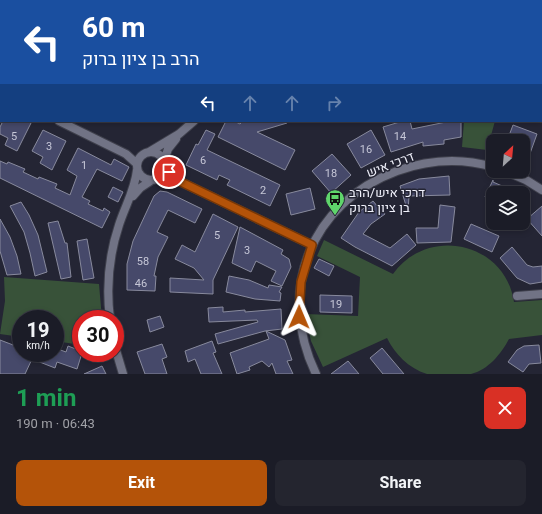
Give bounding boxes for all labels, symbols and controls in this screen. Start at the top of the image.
text: 60 m [82,8,145,49]
icon: left [16,16,68,68]
text: הרב בן ציון ברוק [82,46,200,73]
icon: left [197,92,219,114]
icon: ahead [239,92,261,114]
icon: ahead [281,92,303,114]
icon: right [323,92,345,114]
house number: 5 [11,128,17,145]
house number: 14 [394,128,406,145]
north arrow [486,134,530,178]
map controls [486,134,530,230]
house number: 3 [46,138,52,155]
house number: 16 [360,141,372,158]
street label: דרכי איש [363,147,417,182]
house number: 6 [200,152,206,169]
pin [152,155,186,189]
house number: 1 [81,157,87,174]
icon: arrive [158,161,180,183]
house number: 18 [325,165,337,182]
house number: 2 [260,182,266,199]
place label: דרכי איש/הרב בן ציון ברוק [349,183,425,217]
button: layers [486,186,530,230]
bus stop icon: דרכי איש/הרב בן ציון ברוק [324,188,346,216]
house number: 5 [214,227,220,244]
house number: 3 [244,242,250,259]
house number: 58 [137,253,149,270]
house number: 46 [135,275,147,292]
position arrow [278,296,320,338]
house number: 19 [330,296,342,313]
speed limit sign: 30 [72,310,124,362]
text: 19 [27,316,49,345]
text: km/h [26,339,50,353]
text: 1 min [16,381,76,416]
button: close [484,387,526,429]
text: 190 m · 06:43 [16,414,95,433]
button: Exit [16,460,267,506]
button: Share [275,460,526,506]

